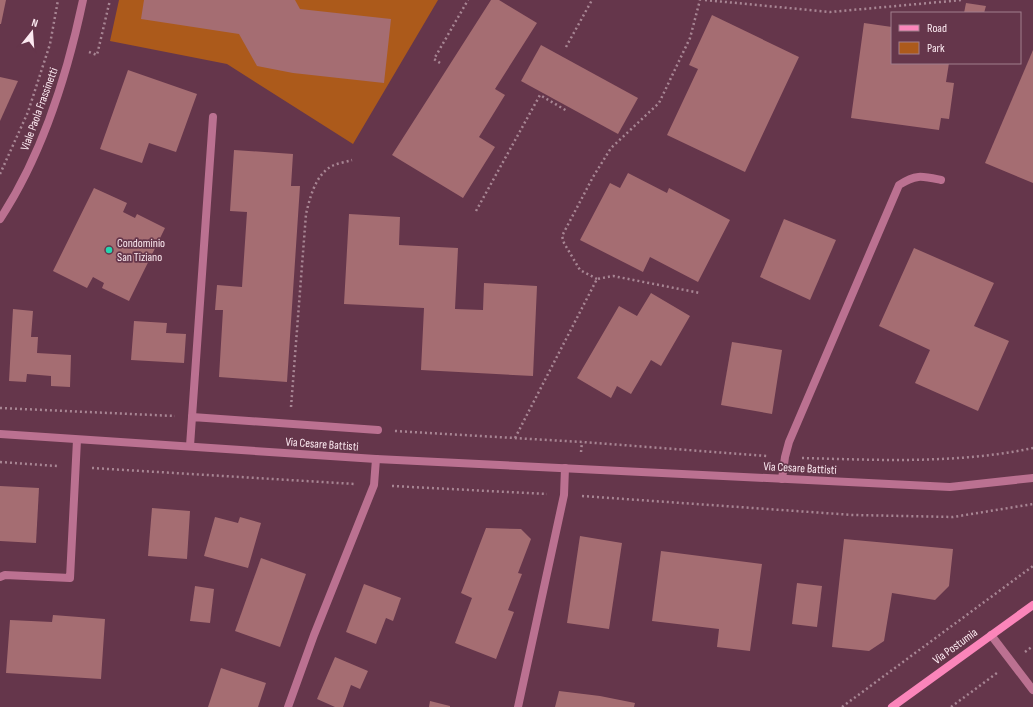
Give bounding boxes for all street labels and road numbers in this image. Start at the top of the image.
street label: Viale Paola Frassinetti [18,66,61,153]
street label: Via Cesare Battisti [285,434,359,455]
street label: Via Cesare Battisti [763,459,837,478]
street label: Via Postumia [930,625,981,668]

